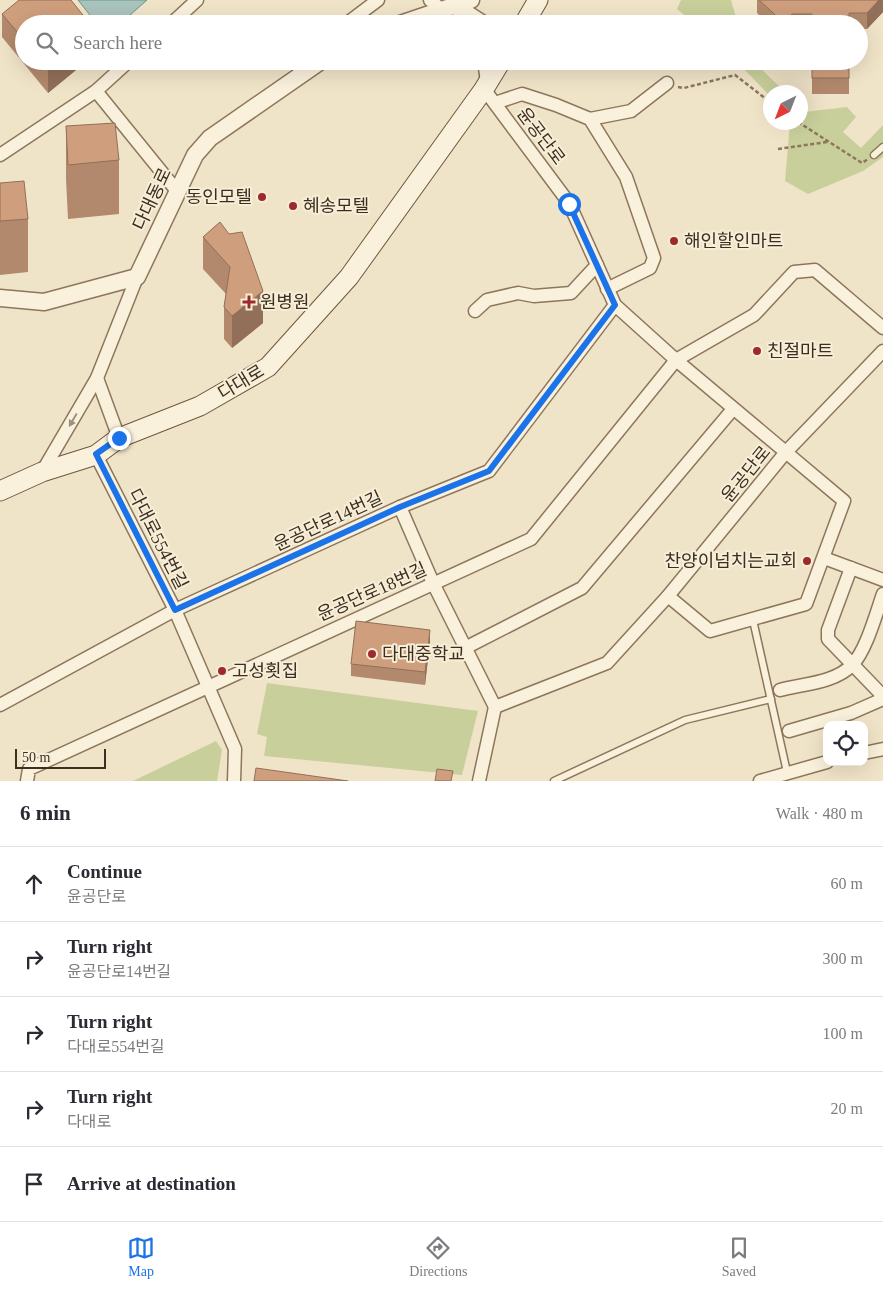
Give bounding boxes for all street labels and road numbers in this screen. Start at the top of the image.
street label: 윤공단로 [513,104,569,168]
street label: 다대동로 [129,165,175,233]
street label: 다대로 [215,361,267,403]
street label: 윤공단로 [717,442,775,506]
street label: 다대로554번길 [124,486,192,592]
street label: 윤공단로14번길 [271,487,385,555]
street label: 윤공단로18번길 [314,559,430,625]

